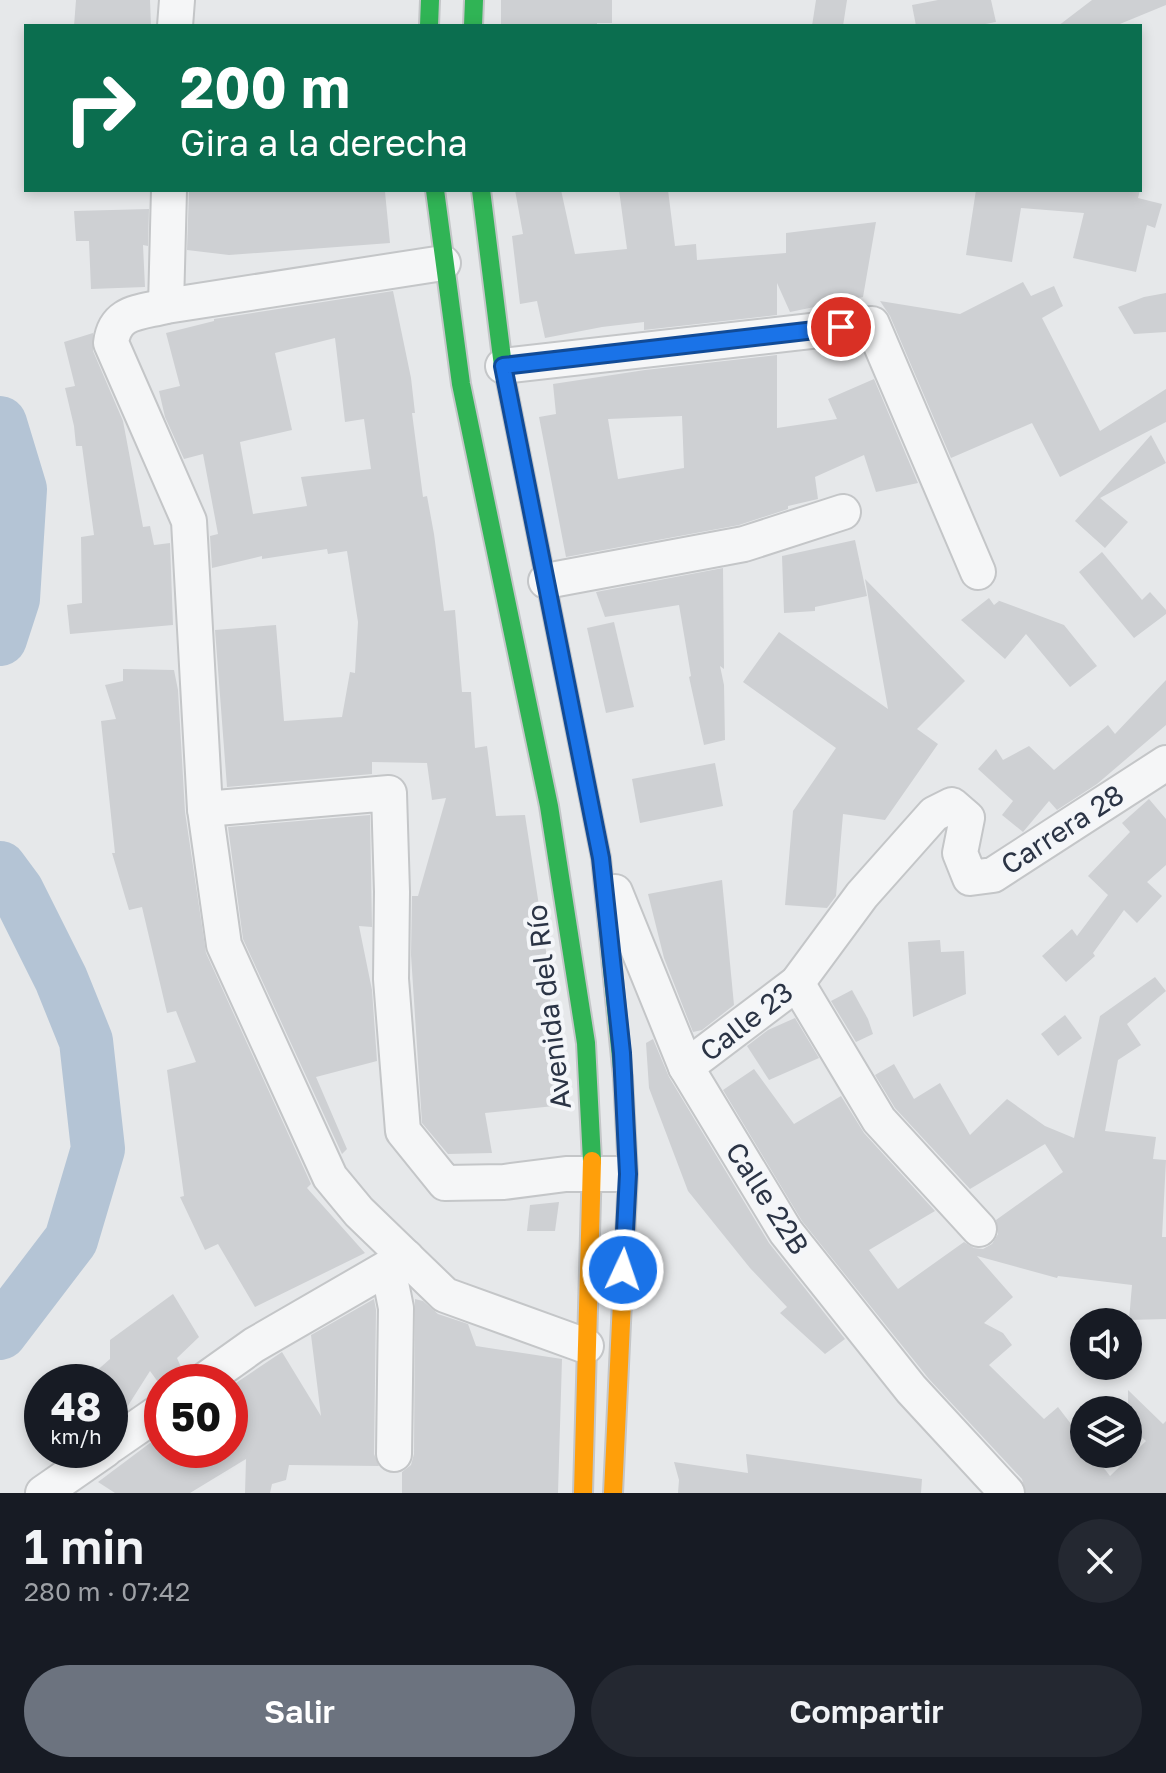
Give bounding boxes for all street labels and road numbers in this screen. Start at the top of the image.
street label: Carrera 28 [995,777,1129,881]
street label: Avenida del Río [519,903,577,1111]
street label: Calle 23 [693,975,799,1067]
street label: Calle 22B [720,1136,816,1260]

